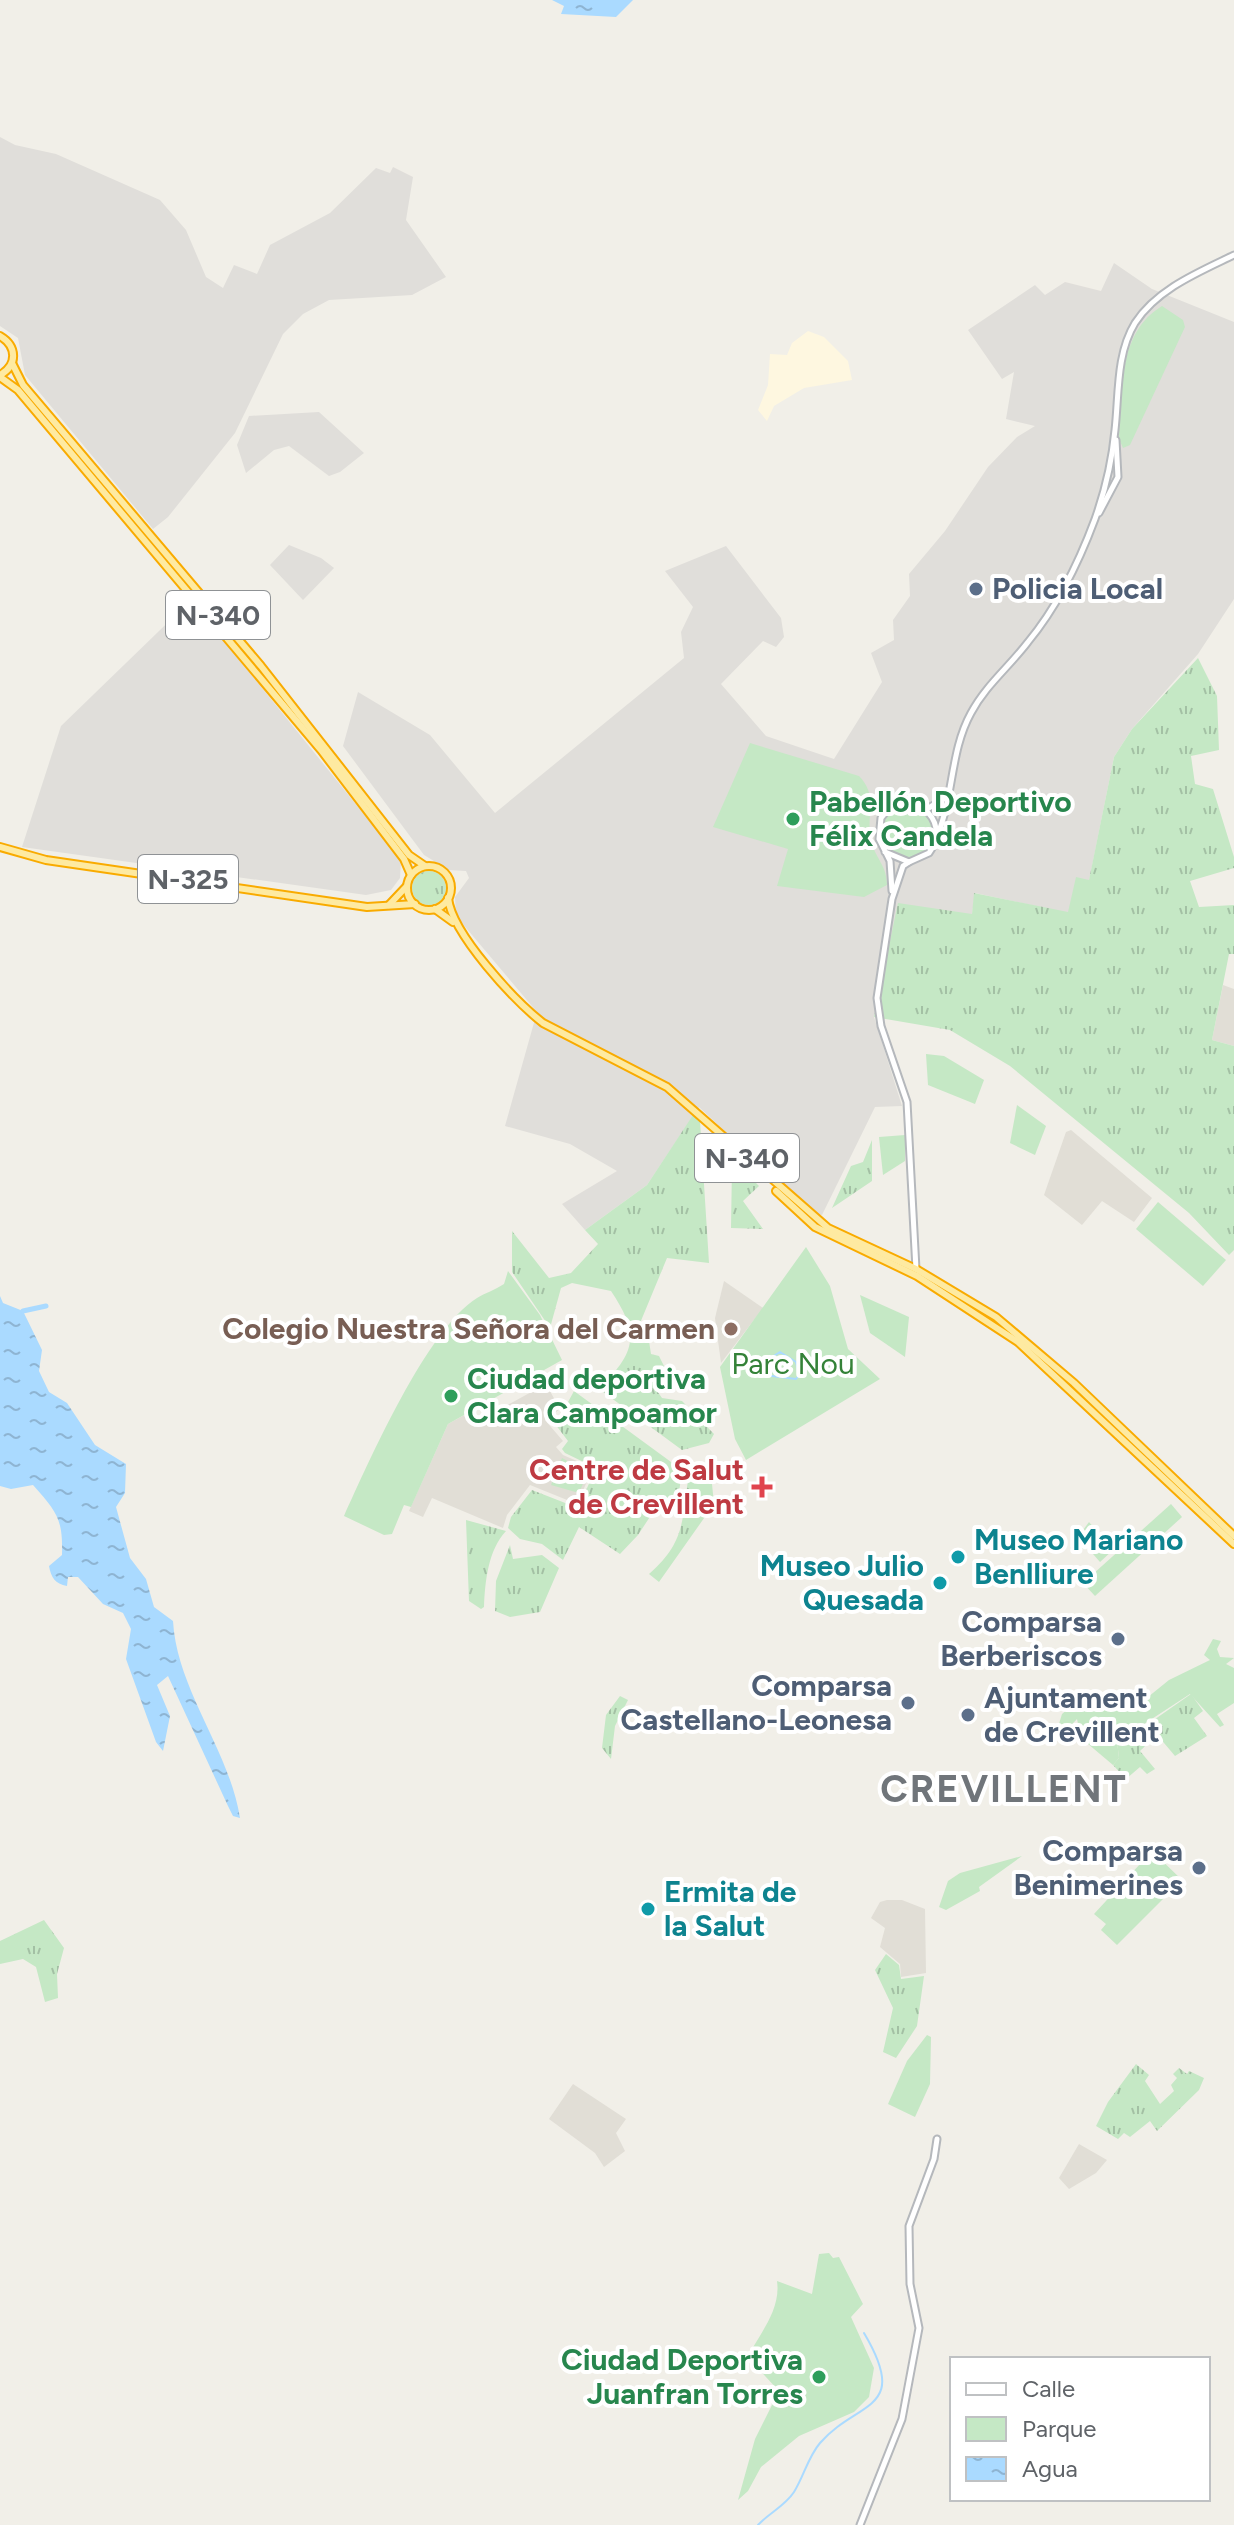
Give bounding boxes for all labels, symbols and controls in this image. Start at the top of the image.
place label: Policia Local [992,570,1163,607]
marker: Policia Local [967,580,985,598]
road number: N-340 [166,591,270,639]
place label: Pabellón Deportivo Félix Candela [809,783,1072,854]
marker: Pabellón Deportivo Félix Candela [784,810,802,828]
road number: N-325 [138,855,238,903]
road number: N-340 [695,1134,799,1182]
place label: Colegio Nuestra Señora del Carmen [222,1310,715,1347]
marker: Colegio Nuestra Señora del Carmen [722,1320,740,1338]
park label: Parc Nou [731,1345,855,1382]
place label: Ciudad deportiva Clara Campoamor [467,1360,717,1431]
marker: Ciudad deportiva Clara Campoamor [442,1387,460,1405]
place label: Centre de Salut de Crevillent [529,1451,744,1522]
marker: Centre de Salut de Crevillent [751,1476,773,1498]
place label: Museo Mariano Benlliure [974,1521,1183,1592]
place label: Museo Julio Quesada [760,1547,924,1618]
marker: Museo Mariano Benlliure [949,1548,967,1566]
marker: Museo Julio Quesada [931,1574,949,1592]
place label: Comparsa Berberiscos [940,1603,1102,1674]
marker: Comparsa Berberiscos [1109,1630,1127,1648]
place label: Comparsa Castellano-Leonesa [621,1667,892,1738]
place label: Ajuntament de Crevillent [984,1679,1160,1750]
marker: Comparsa Castellano-Leonesa [899,1694,917,1712]
marker: Ajuntament de Crevillent [959,1706,977,1724]
district label: CREVILLENT [880,1766,1128,1812]
place label: Comparsa Benimerines [1013,1832,1183,1903]
marker: Comparsa Benimerines [1190,1859,1208,1877]
place label: Ermita de la Salut [664,1873,797,1944]
marker: Ermita de la Salut [639,1900,657,1918]
place label: Ciudad Deportiva Juanfran Torres [561,2341,803,2412]
legend [950,2357,1210,2501]
marker: Ciudad Deportiva Juanfran Torres [810,2368,828,2386]
text: Calle [1022,2374,1075,2403]
text: Parque [1022,2414,1096,2443]
text: Agua [1022,2454,1078,2483]

